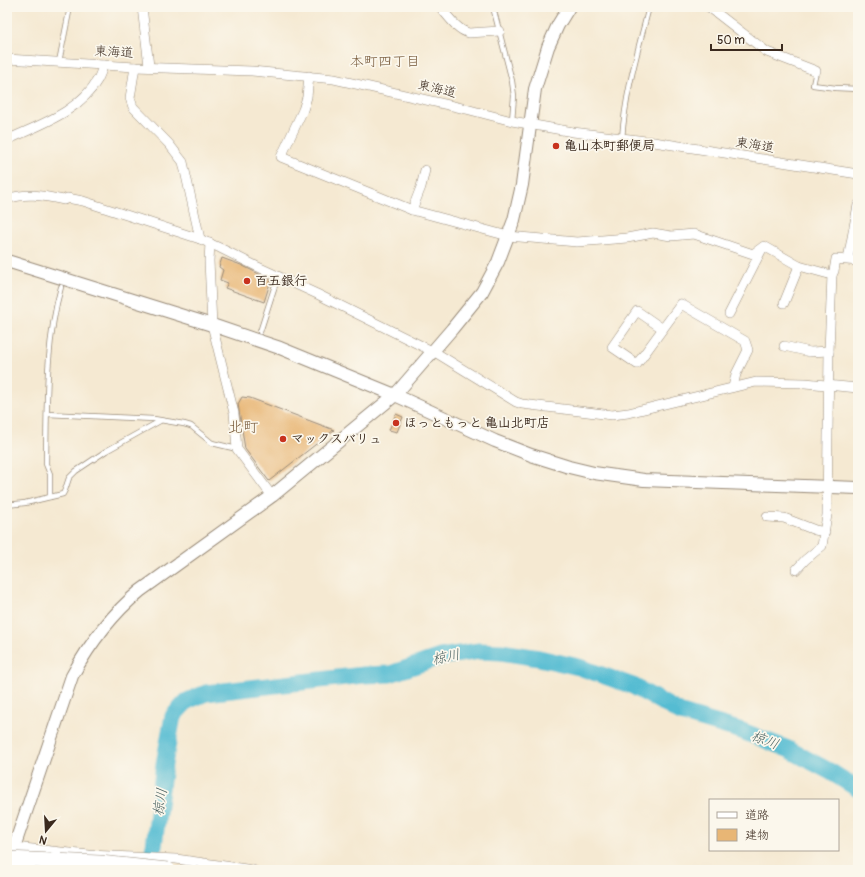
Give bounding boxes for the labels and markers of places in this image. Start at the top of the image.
place label: 亀山本町郵便局 [564,138,655,154]
marker: 亀山本町郵便局 [551,141,561,151]
place label: 百五銀行 [255,273,307,289]
marker: 百五銀行 [242,276,252,286]
place label: ほっともっと 亀山北町店 [404,415,550,431]
marker: ほっともっと 亀山北町店 [391,418,401,428]
place label: マックスバリュ [291,431,382,447]
marker: マックスバリュ [278,434,288,444]

